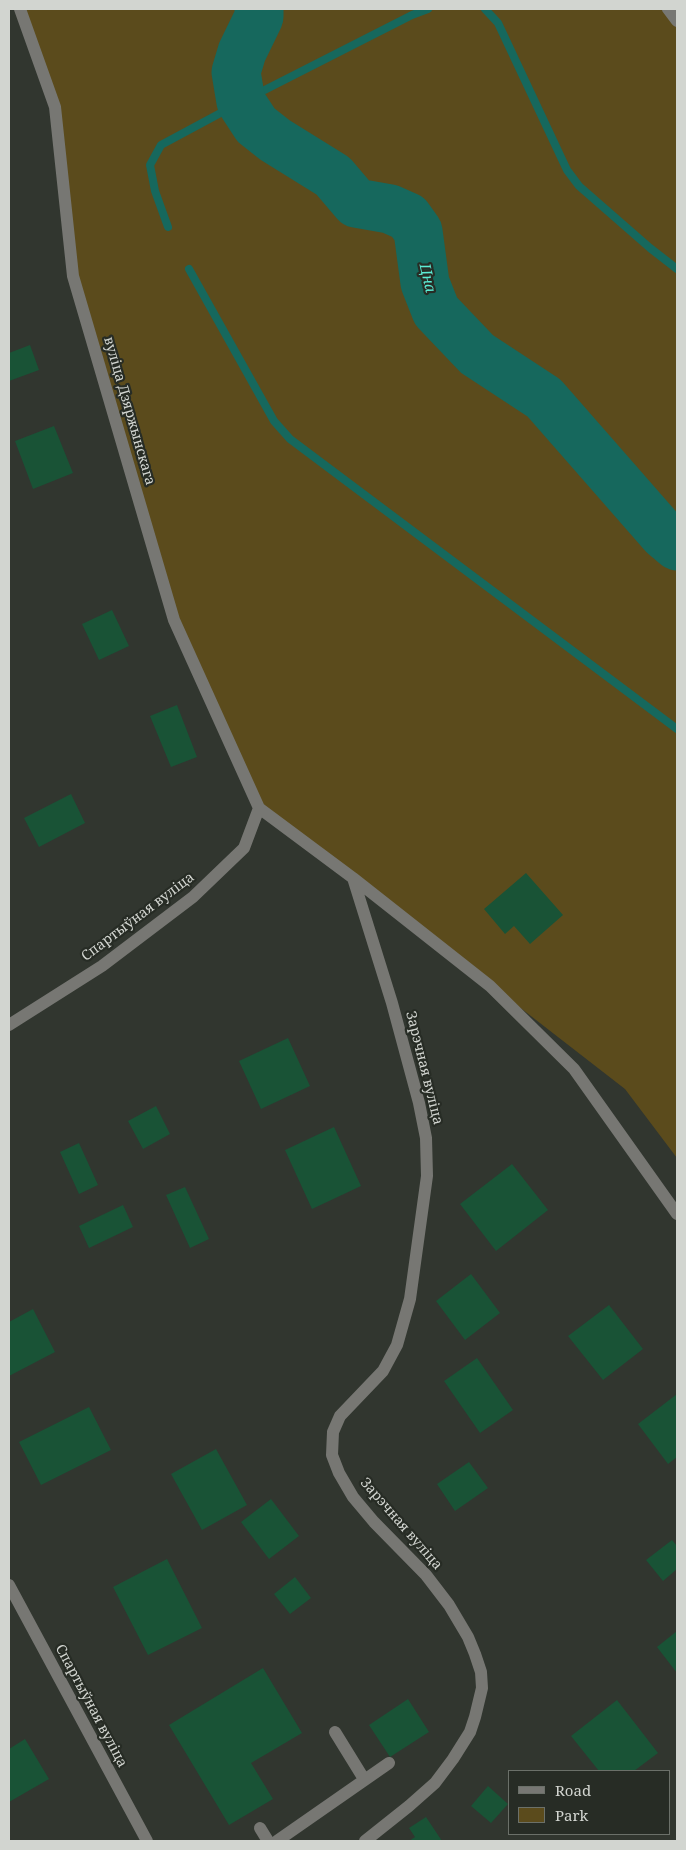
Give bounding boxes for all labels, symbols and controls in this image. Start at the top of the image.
water label: Цна [415,262,439,294]
street label: вуліца Дзяржынскага [100,335,158,487]
street label: Спартыўная вуліца [78,869,198,965]
street label: Зарэчная вуліца [402,1010,446,1126]
street label: Зарэчная вуліца [357,1475,445,1573]
street label: Спартыўная вуліца [51,1642,131,1770]
legend [508,1770,671,1835]
text: Road [555,1780,591,1800]
text: Park [555,1805,588,1825]

